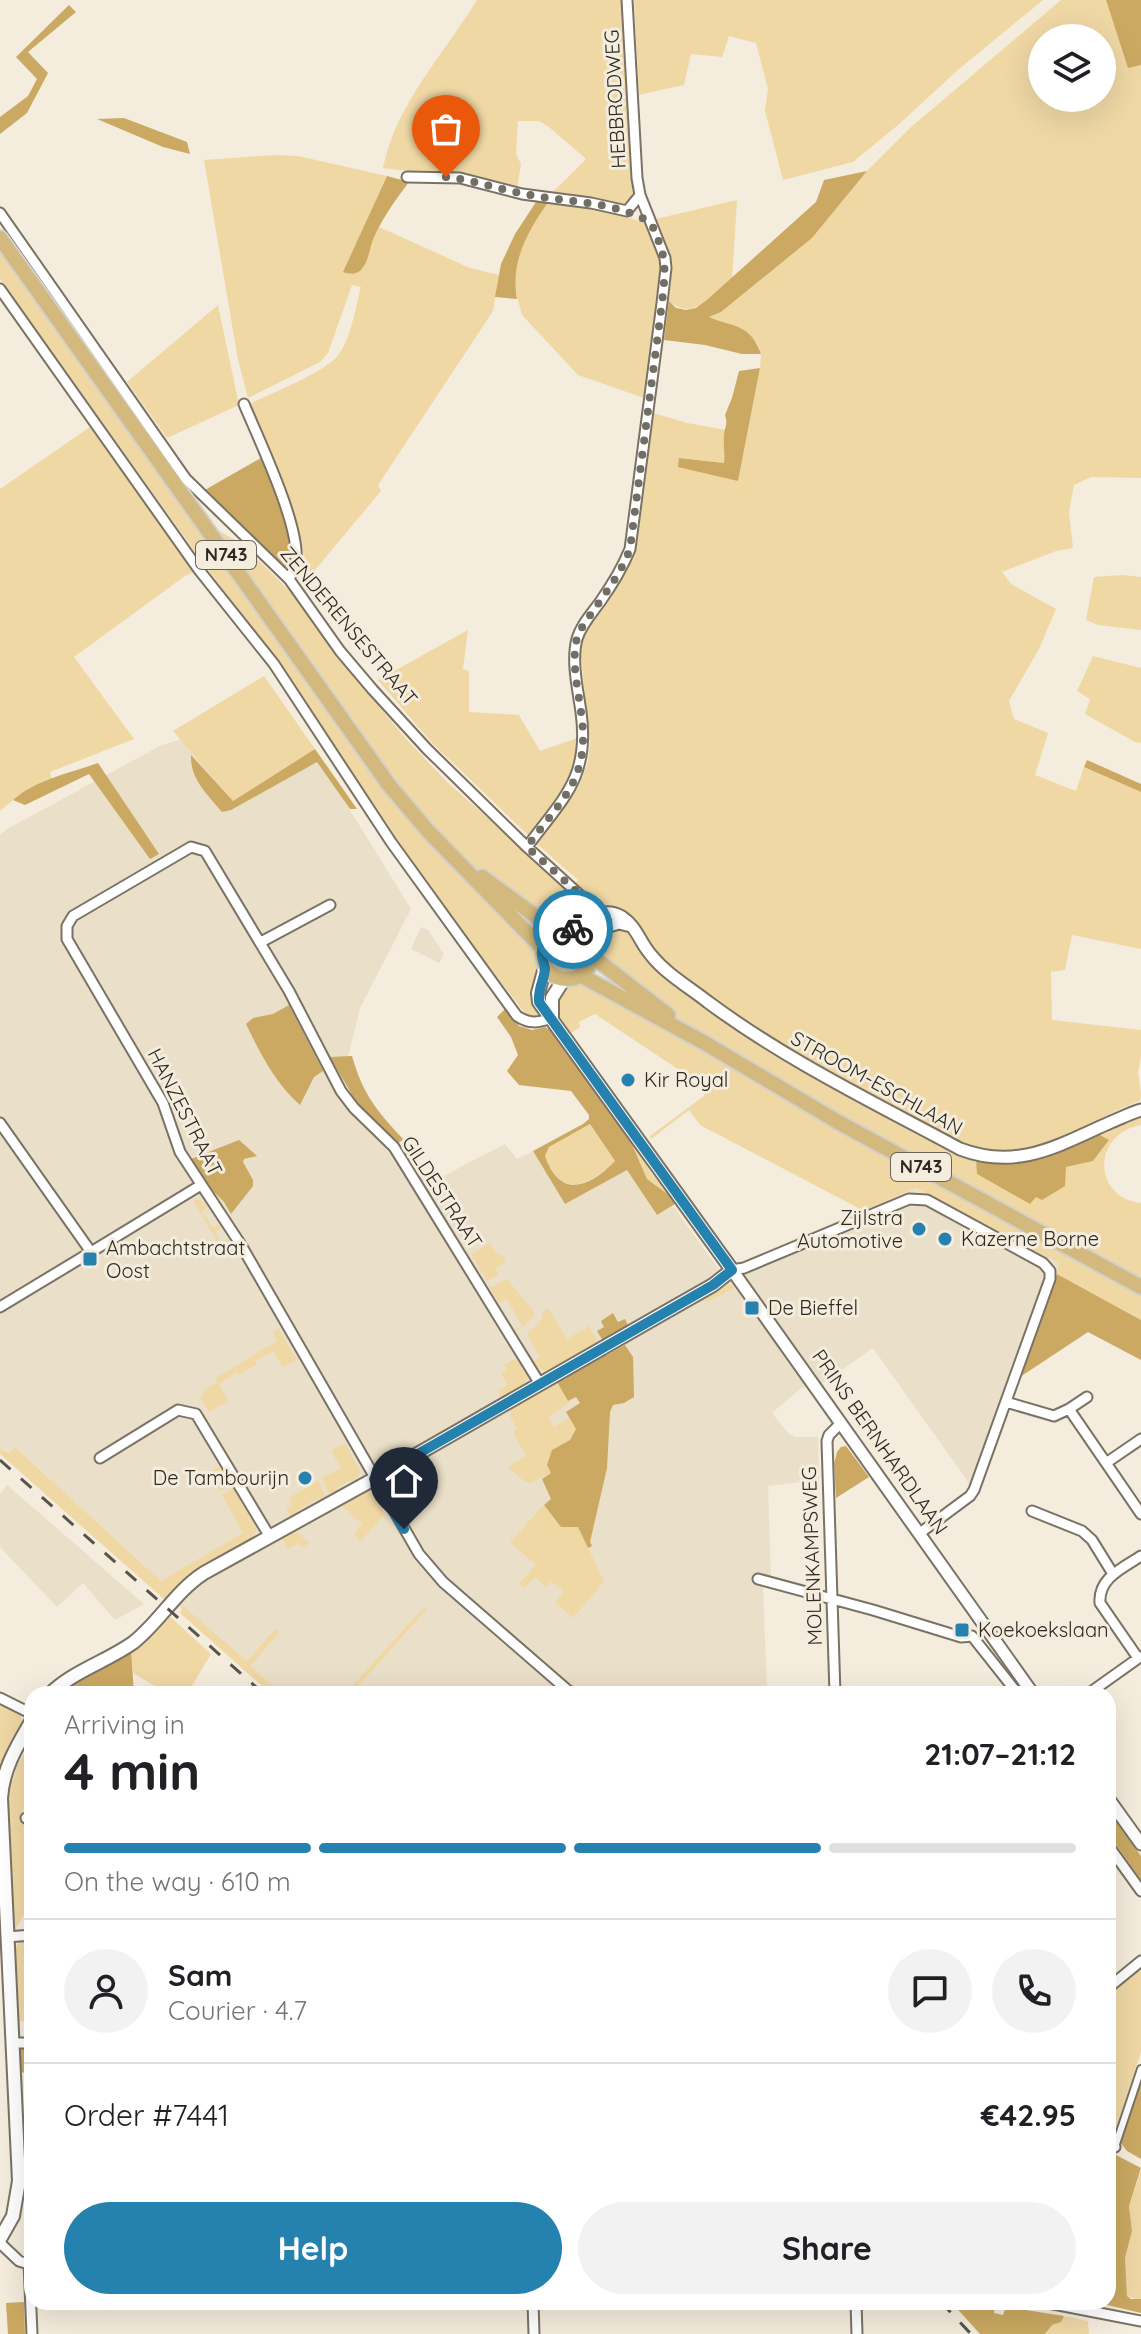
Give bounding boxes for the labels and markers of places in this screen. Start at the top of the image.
pin [412,95,480,177]
place label: Kir Royal [644,1067,728,1092]
marker: Kir Royal [619,1071,637,1089]
place label: Zijlstra Automotive [797,1205,903,1253]
marker: Zijlstra Automotive [910,1220,928,1238]
place label: Kazerne Borne [961,1226,1099,1251]
marker: Kazerne Borne [936,1230,954,1248]
place label: Ambachtstraat Oost [106,1235,245,1283]
marker: Ambachtstraat Oost [81,1250,99,1268]
place label: De Bieffel [768,1295,858,1320]
marker: De Bieffel [743,1299,761,1317]
pin [370,1447,438,1529]
place label: De Tambourijn [153,1465,289,1490]
marker: De Tambourijn [296,1469,314,1487]
place label: Koekoekslaan [978,1617,1109,1642]
marker: Koekoekslaan [953,1621,971,1639]

